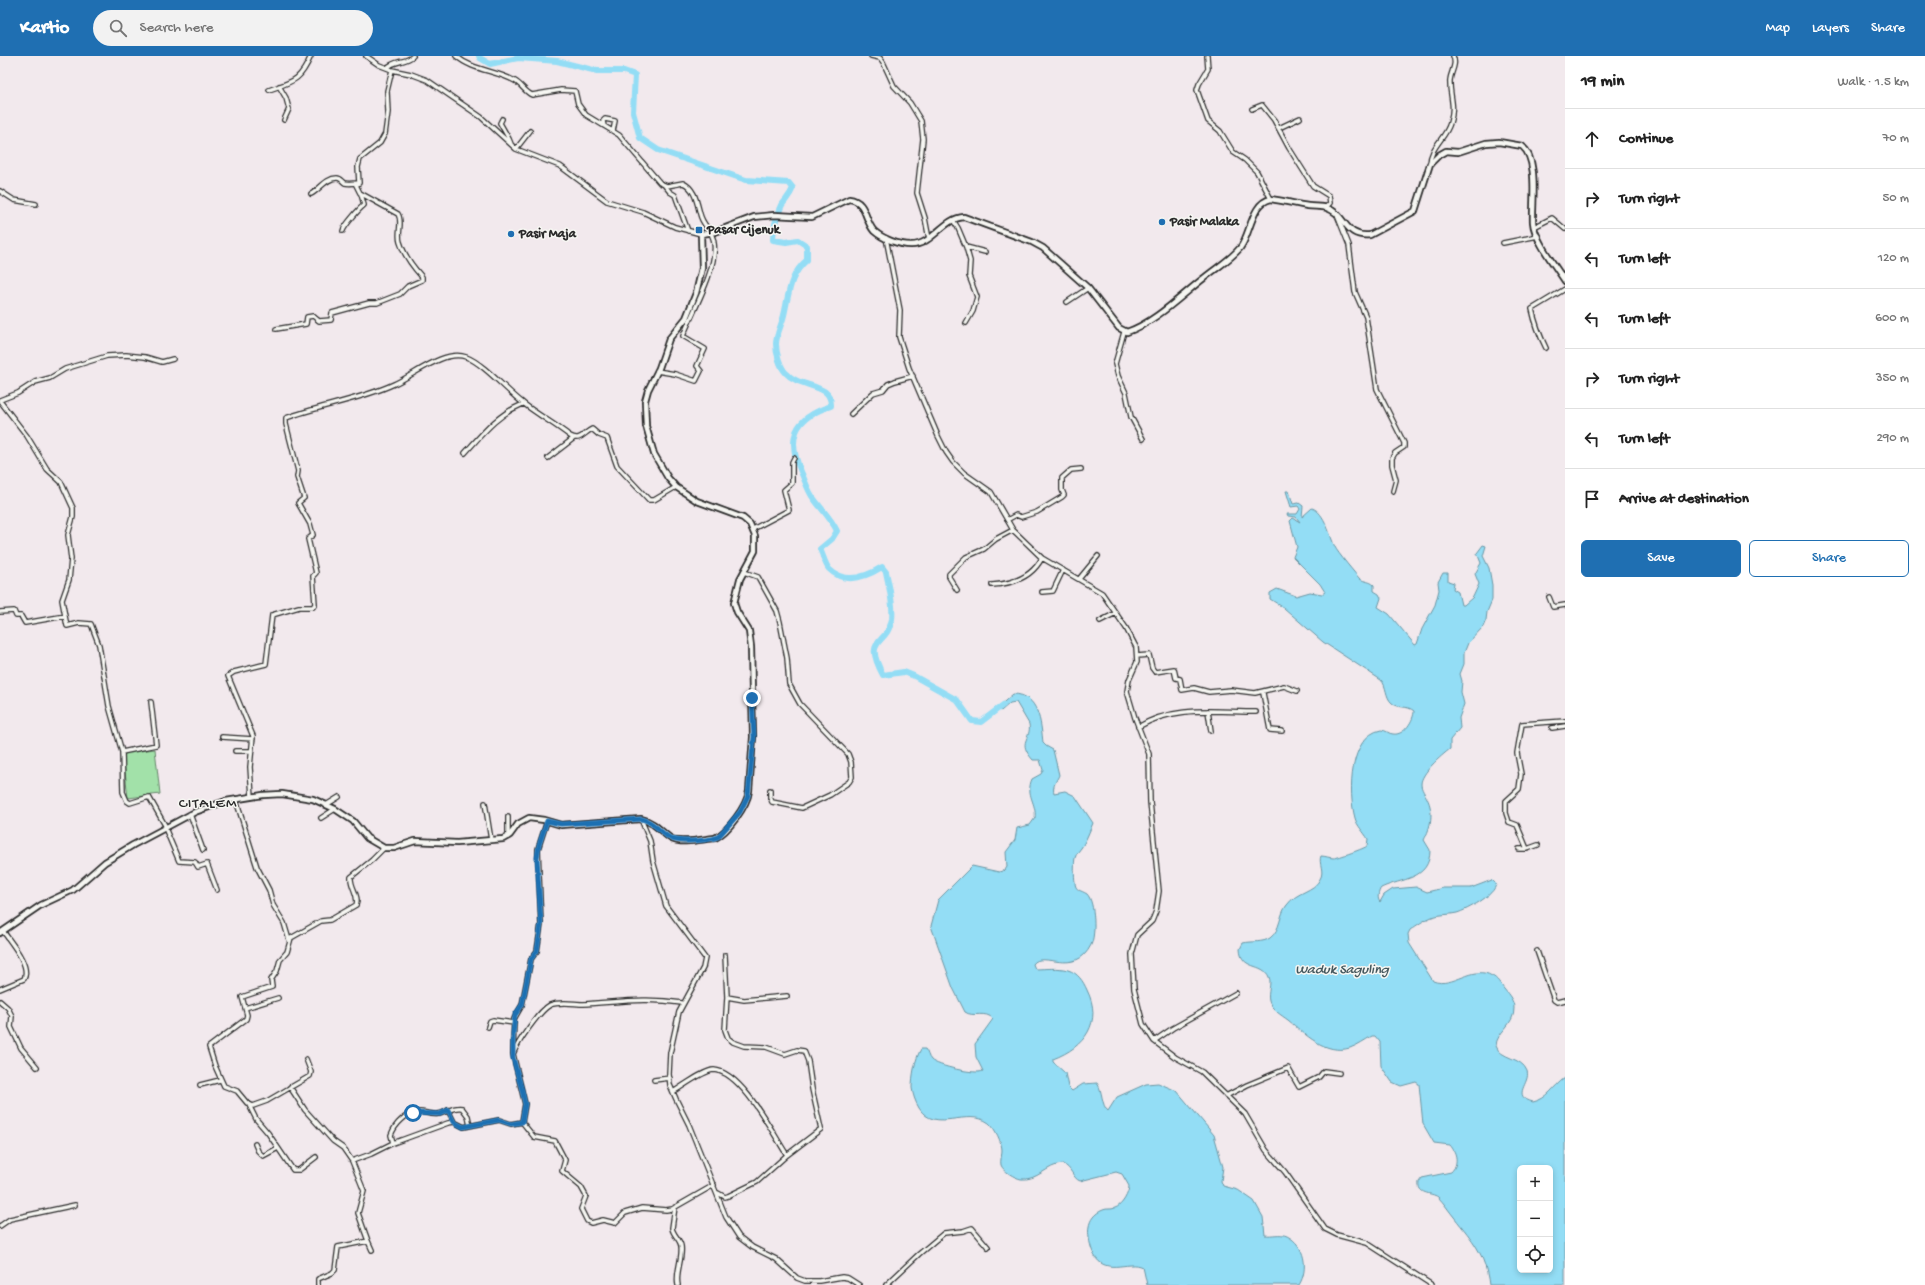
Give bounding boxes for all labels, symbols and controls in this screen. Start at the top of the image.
search box [93,10,373,46]
text: Kartio [20,17,69,40]
icon: search [107,17,129,39]
text: Search here [139,19,213,37]
text: Map [1766,20,1790,37]
text: Layers [1812,20,1849,37]
text: Share [1871,20,1905,37]
text: 19 min [1581,72,1624,92]
text: Walk · 1.5 km [1838,75,1909,90]
icon: ahead [1581,128,1603,150]
text: Continue [1619,130,1673,148]
text: 70 m [1883,131,1909,146]
icon: right [1581,188,1603,210]
text: Turn right [1619,190,1679,208]
text: 50 m [1882,191,1909,206]
place label: Pasir Malaka [1169,215,1240,230]
marker: Pasir Malaka [1157,217,1167,227]
place label: Pasar Cijenuk [706,223,782,238]
marker: Pasar Cijenuk [694,225,704,235]
place label: Pasir Maja [518,227,577,242]
marker: Pasir Maja [506,229,516,239]
icon: left [1581,248,1603,270]
text: Turn left [1619,250,1670,268]
text: 120 m [1878,251,1909,266]
icon: left [1581,308,1603,330]
text: Turn left [1619,310,1670,328]
text: 600 m [1875,311,1909,326]
icon: right [1581,368,1603,390]
text: Turn right [1619,370,1679,388]
text: 350 m [1876,371,1909,386]
icon: left [1581,428,1603,450]
text: Turn left [1619,430,1670,448]
text: 290 m [1876,431,1909,446]
icon: arrive [1581,488,1603,510]
text: Arrive at destination [1619,490,1749,508]
button: Save [1581,540,1741,577]
button: Share [1749,540,1909,577]
route end [743,689,761,707]
district label: CITALEM [179,795,237,813]
water label: Waduk Saguling [1295,962,1390,979]
route start [404,1104,422,1122]
map controls [1517,1165,1553,1273]
button: + [1517,1165,1553,1201]
button: − [1517,1201,1553,1237]
button: locate [1517,1237,1553,1273]

